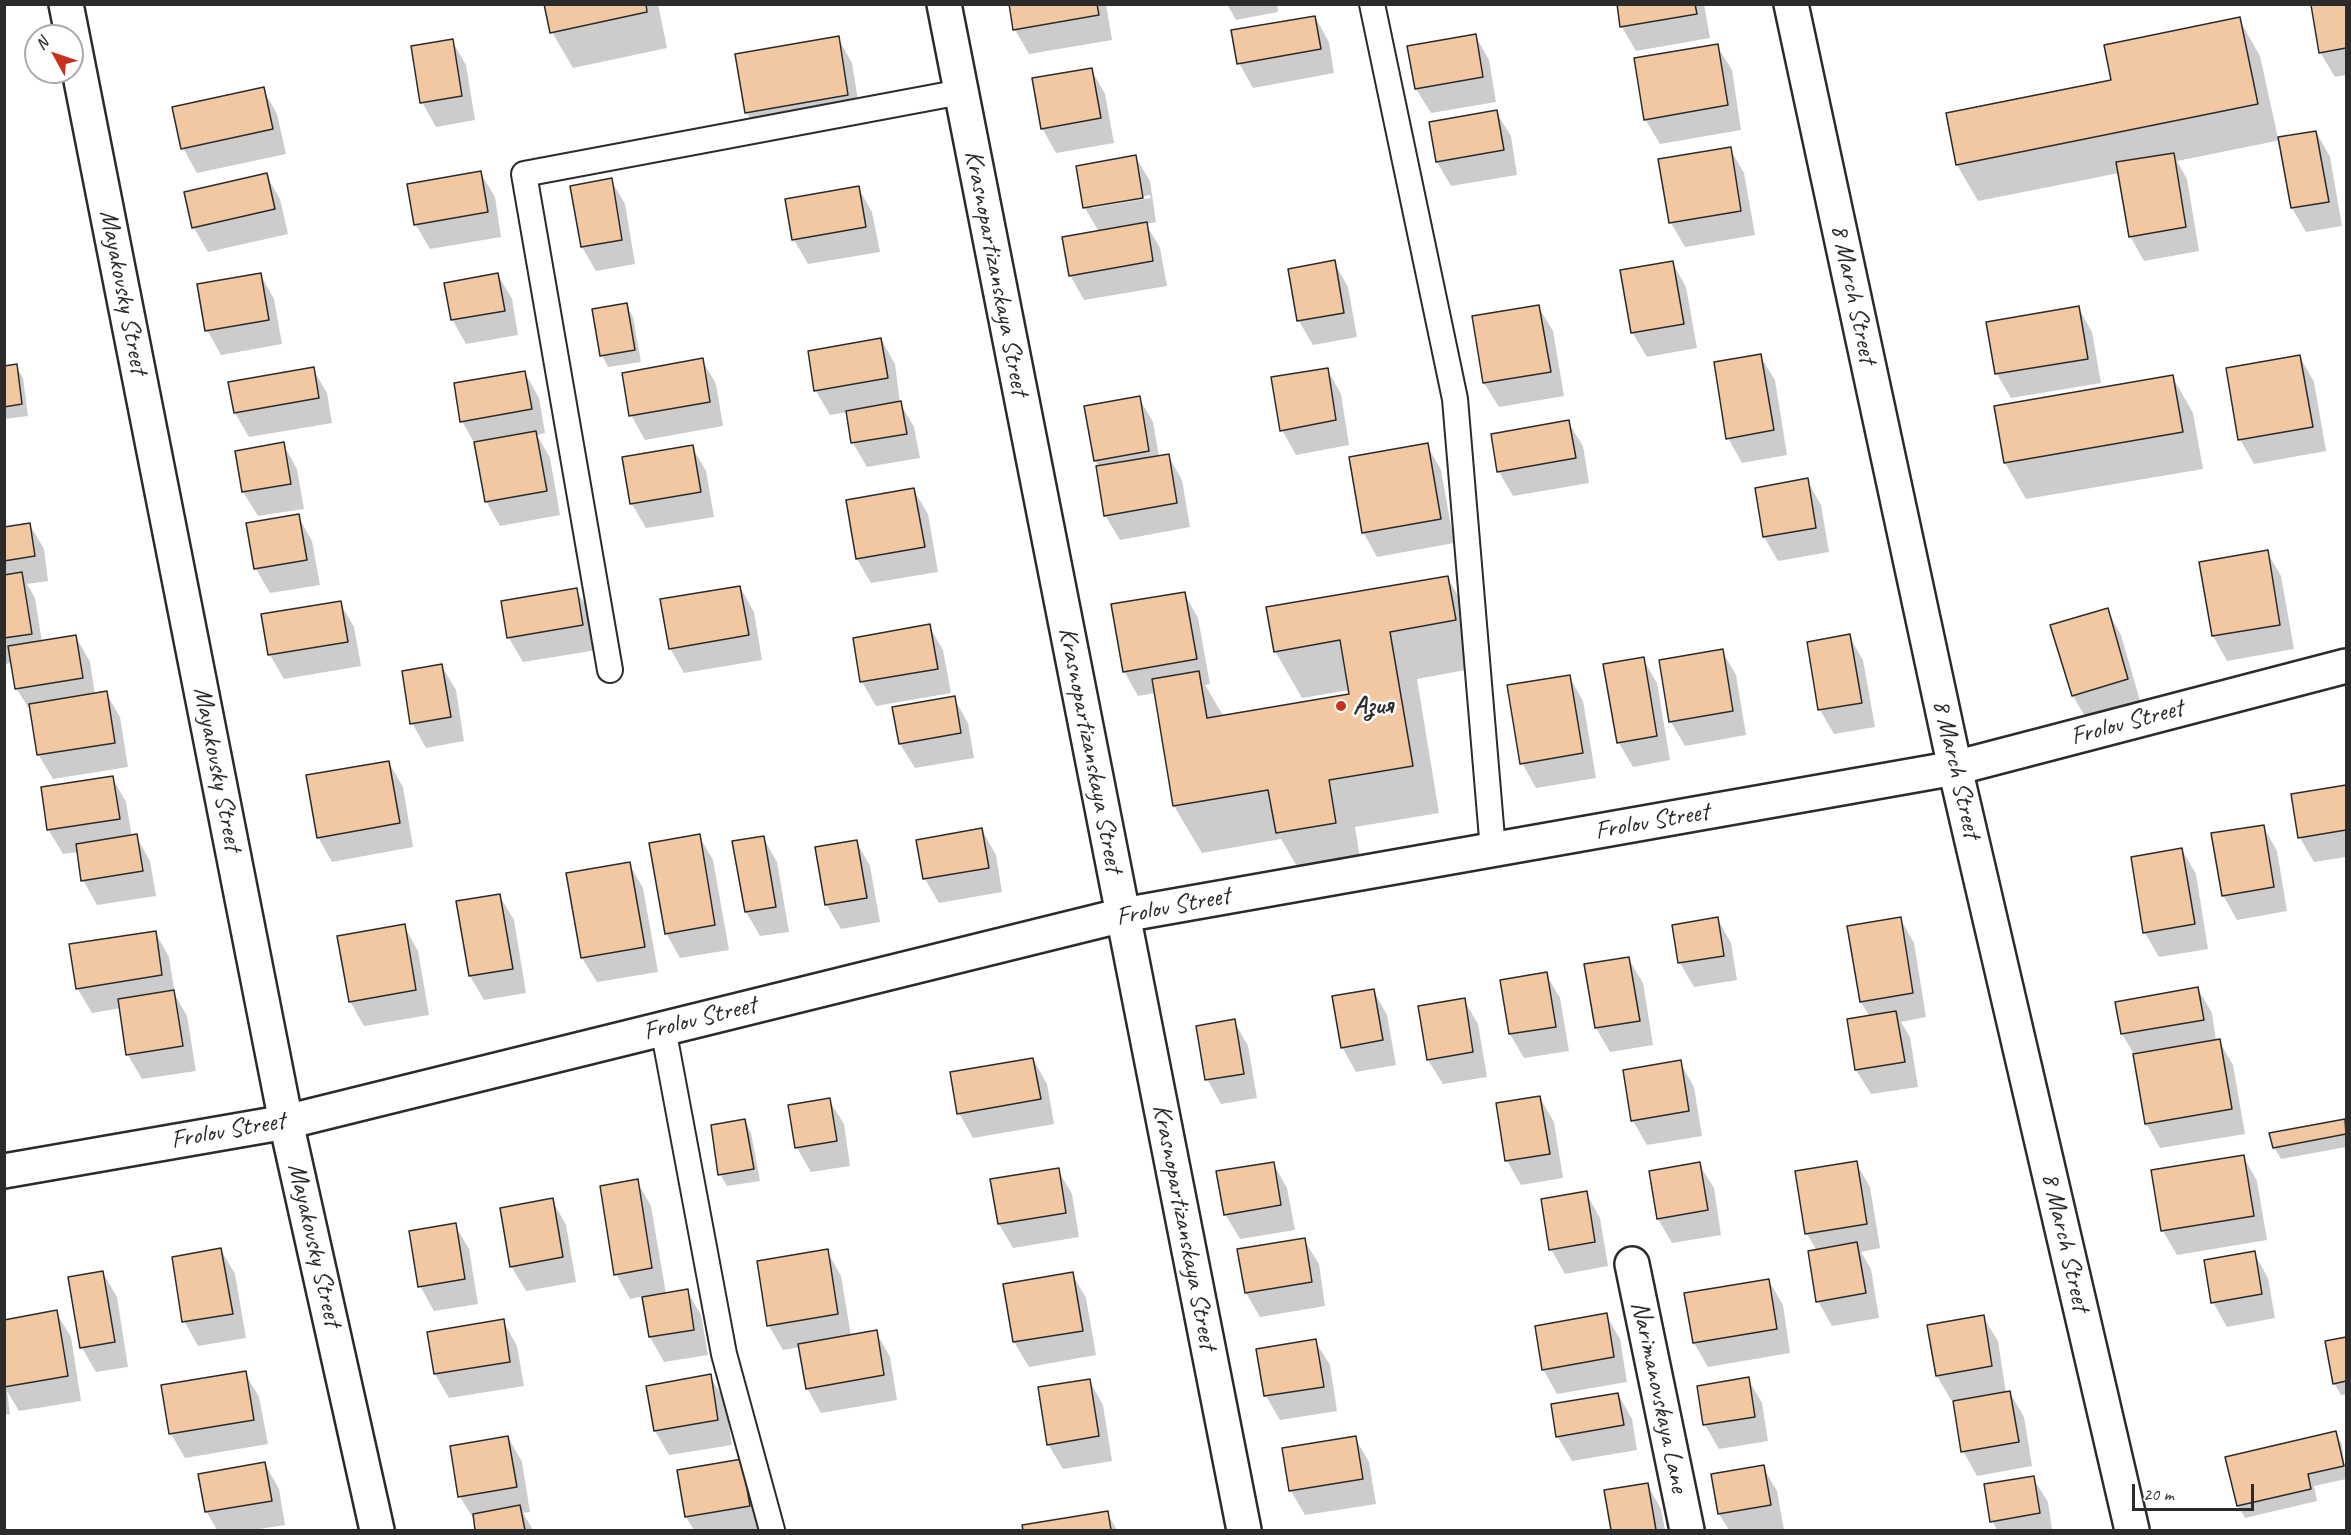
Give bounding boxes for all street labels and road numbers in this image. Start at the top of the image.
street label: Krasnopartizanskaya Street [957,148,1035,398]
street label: Mayakovsky Street [92,207,154,377]
street label: 8 March Street [1823,222,1883,366]
street label: Krasnopartizanskaya Street [1051,625,1129,875]
street label: Mayakovsky Street [186,684,248,854]
street label: Frolov Street [2067,693,2187,753]
street label: 8 March Street [1925,697,1987,841]
street label: Frolov Street [1593,797,1711,847]
street label: Frolov Street [1113,881,1233,933]
street label: Frolov Street [640,990,760,1048]
street label: Krasnopartizanskaya Street [1145,1102,1223,1352]
street label: Frolov Street [169,1106,287,1156]
street label: Mayakovsky Street [280,1160,348,1330]
street label: 8 March Street [2034,1170,2096,1314]
street label: Narimanovskaya Lane [1624,1299,1694,1495]

